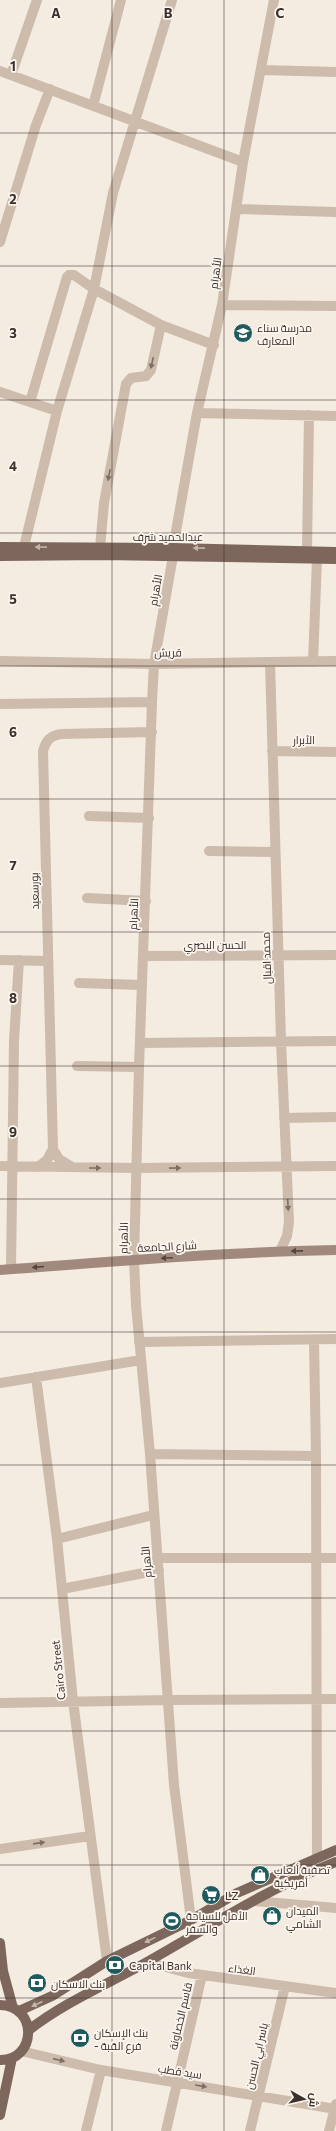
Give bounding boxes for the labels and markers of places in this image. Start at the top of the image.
place label: مدرسة سناء المعارف [257,321,312,348]
school or university icon: مدرسة سناء المعارف [232,322,254,344]
place label: تصفية ألعاب أمريكية [274,1863,330,1890]
shop icon: تصفية ألعاب أمريكية [249,1864,271,1886]
supermarket icon: LZ [200,1884,222,1906]
place label: LZ [225,1889,239,1902]
place label: الميدان الشامي [286,1904,321,1933]
shop icon: الميدان الشامي [261,1905,283,1927]
place label: الأمل للسياحة والسفر [185,1909,248,1936]
sports icon: الأمل للسياحة والسفر [161,1910,183,1932]
bank icon: Capital Bank [104,1954,126,1976]
place label: Capital Bank [129,1959,192,1972]
bank icon: بنك الاسكان [26,1972,48,1994]
place label: بنك الاسكان [51,1977,105,1991]
place label: بنك الإسكان - فرع القبة [94,2026,148,2054]
bank icon: بنك الإسكان - فرع القبة [69,2027,91,2049]

